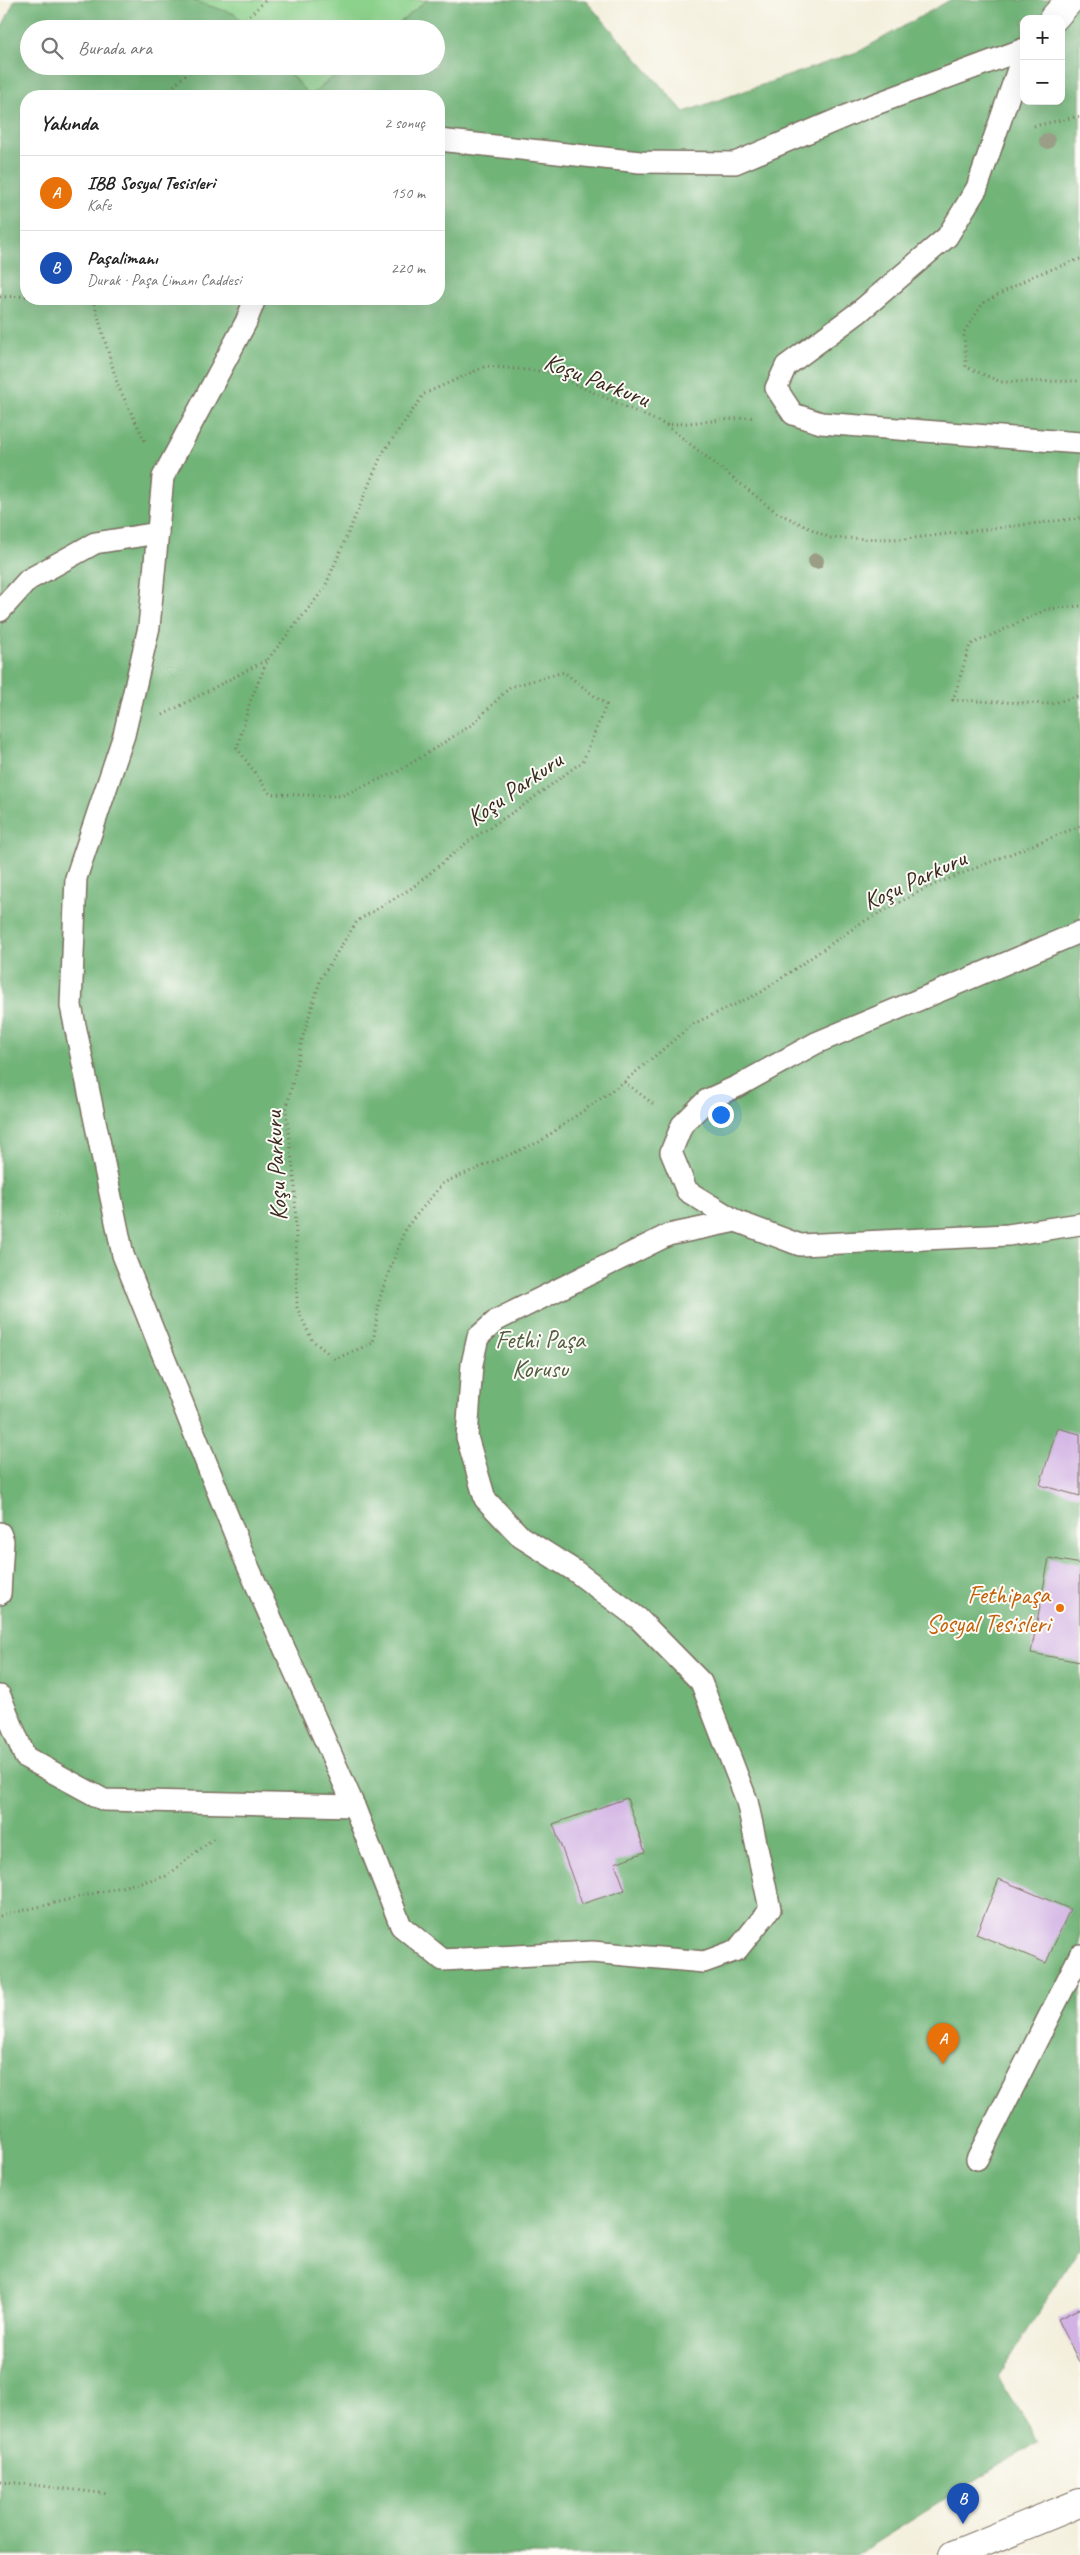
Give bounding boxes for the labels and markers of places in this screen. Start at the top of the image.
place label: Fethipaşa Sosyal Tesisleri [926,1579,1053,1640]
marker: Fethipaşa Sosyal Tesisleri [1054,1602,1066,1614]
pin: A [927,2023,959,2064]
pin: B [947,2483,979,2524]

